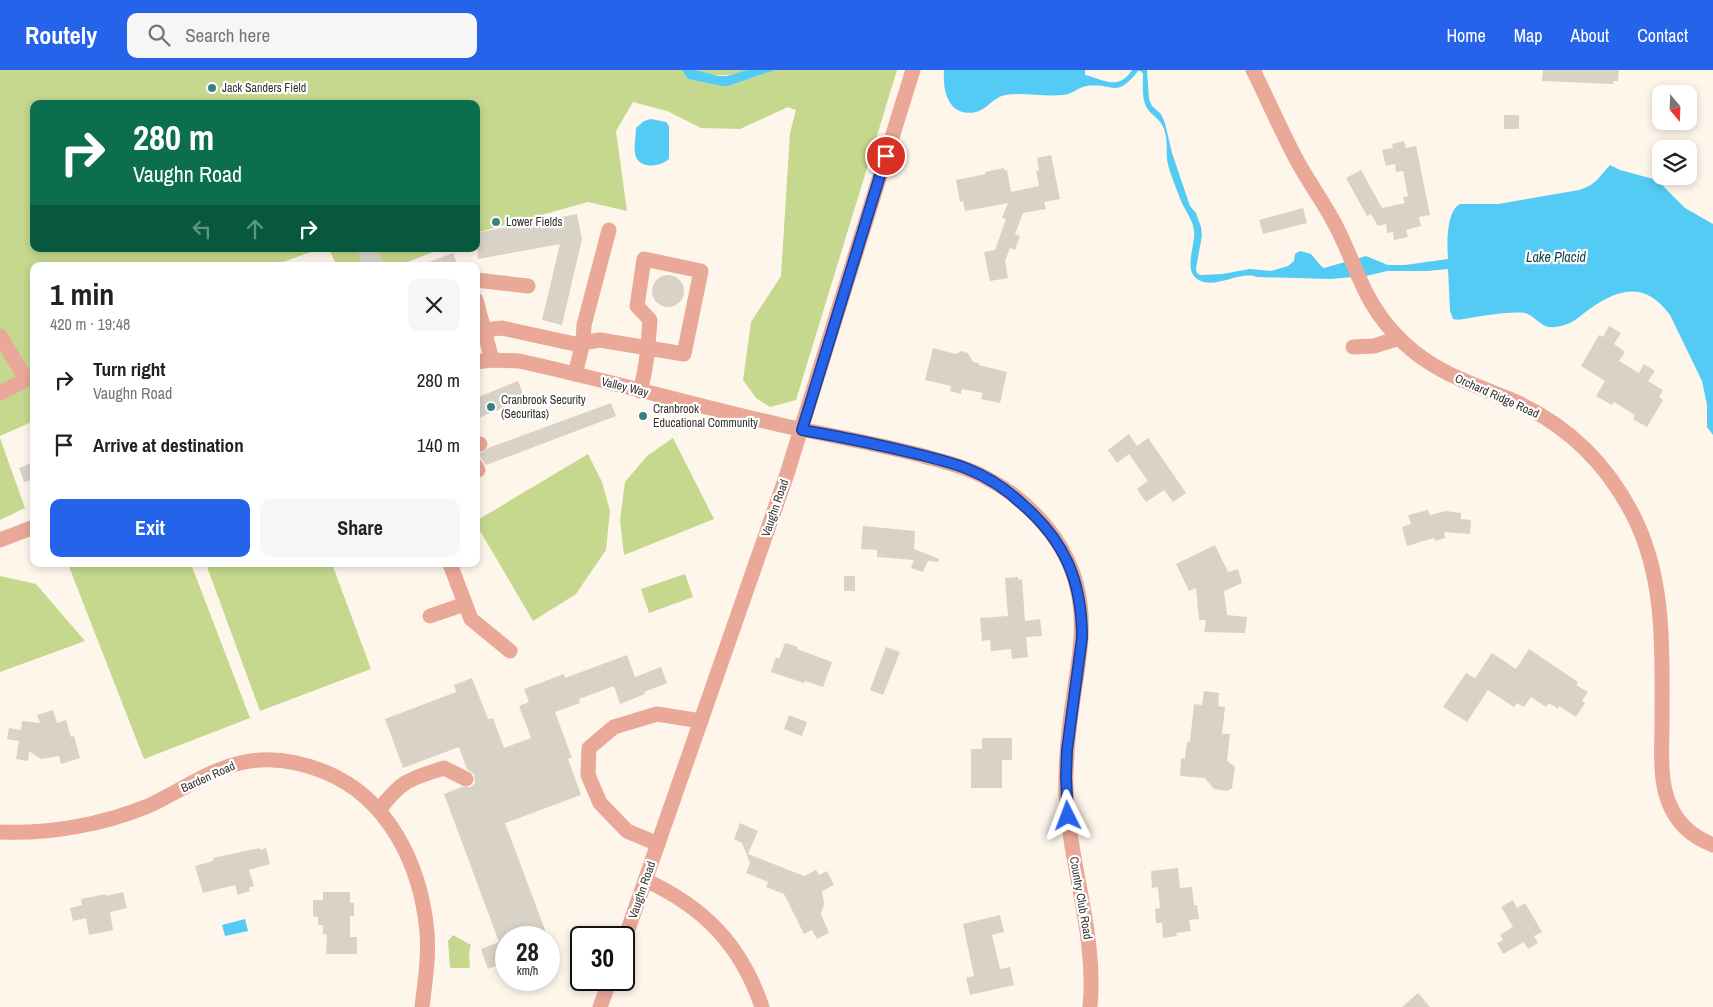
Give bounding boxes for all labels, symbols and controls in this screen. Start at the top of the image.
search box [127,13,477,58]
text: Routely [25,19,97,51]
icon: search [145,21,173,49]
text: Search here [185,22,270,48]
text: Home [1446,23,1486,48]
text: Map [1514,23,1543,48]
text: About [1571,23,1609,48]
text: Contact [1637,23,1688,48]
place label: Jack Sanders Field [222,80,306,96]
marker: Jack Sanders Field [206,82,218,94]
north arrow [1652,85,1698,130]
map controls [1652,85,1697,185]
text: 280 m [133,114,214,161]
icon: right [50,120,115,185]
pin [865,135,907,177]
button: layers [1652,140,1697,185]
icon: arrive [872,142,900,170]
text: Vaughn Road [133,159,242,189]
place label: Lower Fields [506,214,562,230]
icon: left [188,215,216,243]
icon: ahead [241,215,269,243]
icon: right [294,215,322,243]
marker: Lower Fields [490,216,502,228]
water label: Lake Placid [1526,248,1587,266]
text: 1 min [50,274,114,314]
button: close [408,279,460,331]
text: 420 m · 19:48 [50,313,130,335]
text: Turn right [93,356,165,382]
icon: right [50,366,78,394]
text: 280 m [417,367,460,393]
street label: Orchard Ridge Road [1452,370,1542,422]
street label: Valley Way [600,373,650,401]
text: Vaughn Road [93,382,172,404]
place label: Cranbrook Security (Securitas) [501,392,586,422]
marker: Cranbrook Security (Securitas) [485,401,497,413]
place label: Cranbrook Educational Community [653,401,758,431]
marker: Cranbrook Educational Community [637,410,649,422]
icon: arrive [50,431,78,459]
text: Arrive at destination [93,432,244,458]
text: 140 m [417,432,460,458]
street label: Vaughn Road [758,477,792,539]
button: Exit [50,499,250,557]
button: Share [260,499,460,557]
street label: Barden Road [178,758,238,796]
position arrow [1041,789,1093,841]
street label: Country Club Road [1066,855,1096,941]
street label: Vaughn Road [625,859,659,921]
speed limit sign: 30 [570,926,635,991]
text: 28 [516,935,539,969]
text: km/h [517,963,538,979]

